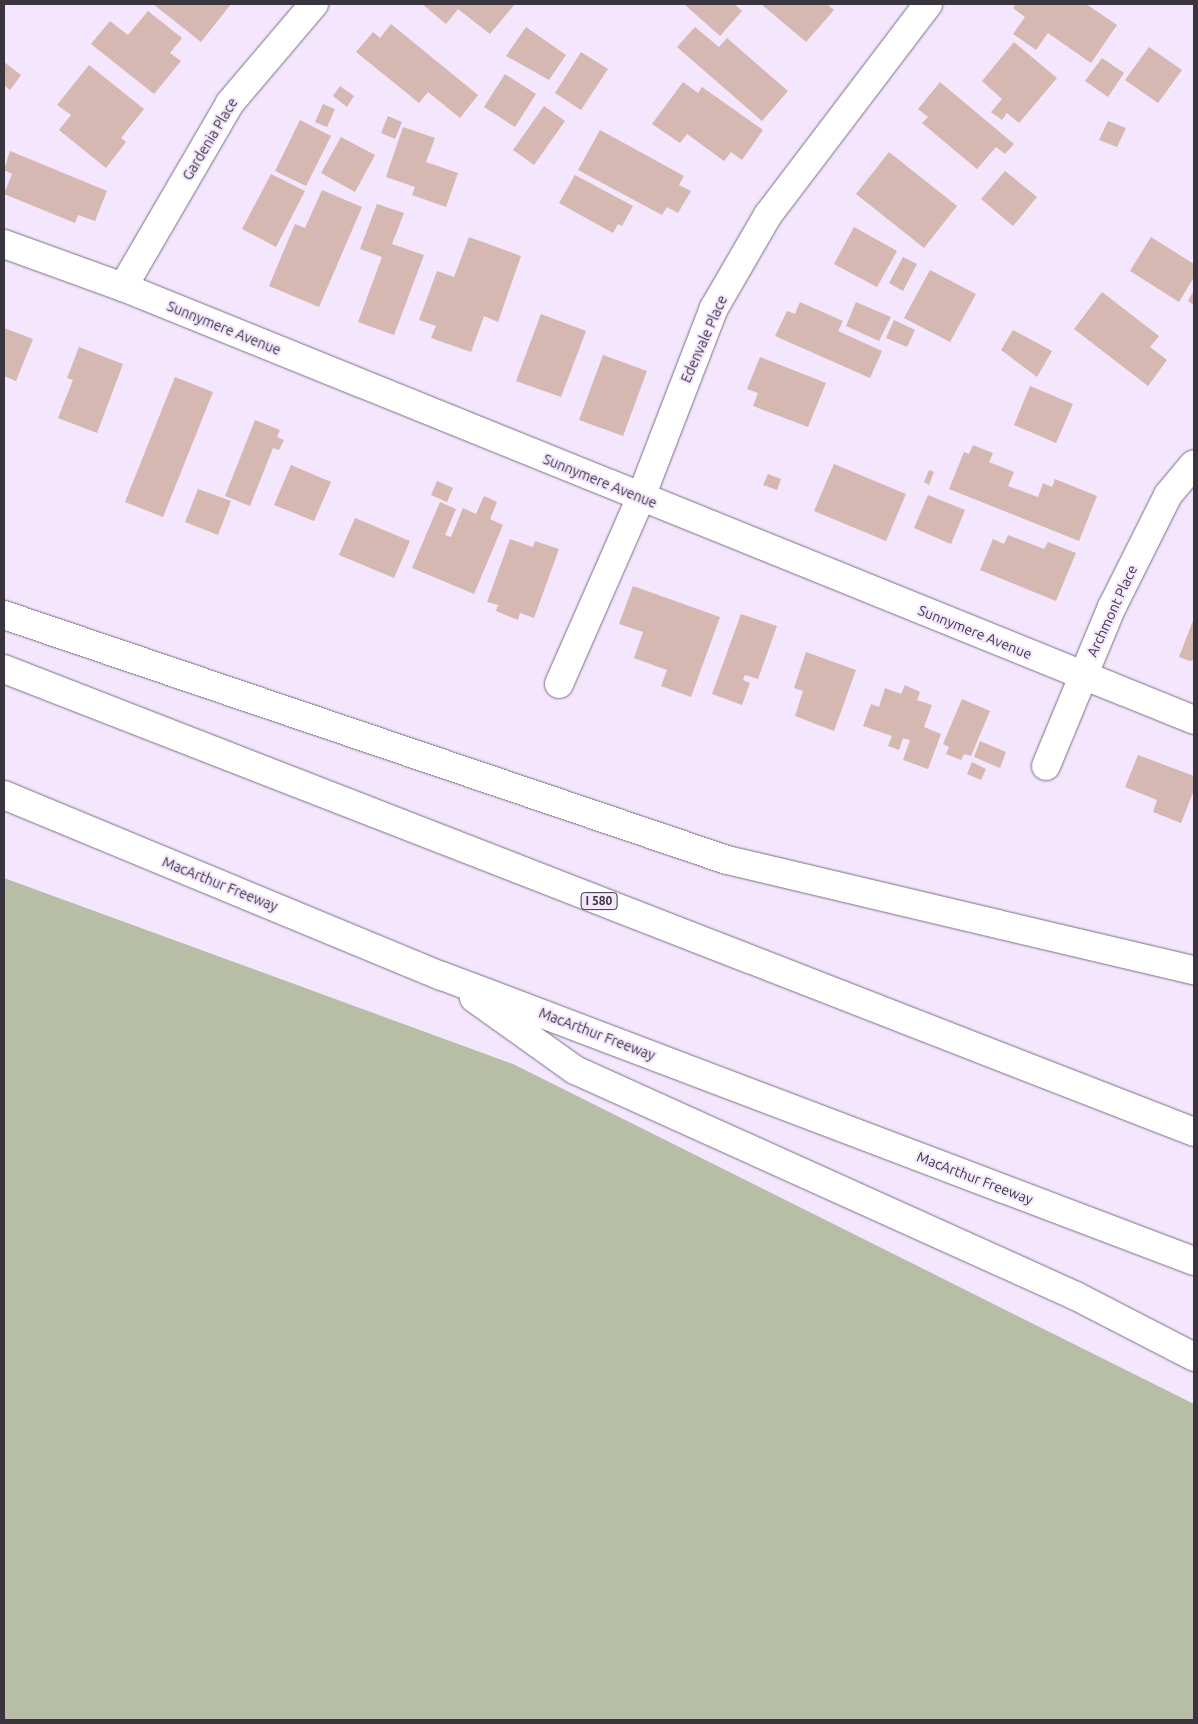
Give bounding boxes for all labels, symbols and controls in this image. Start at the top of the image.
street label: Gardenia Place [179,95,241,183]
street label: Edenvale Place [677,293,731,385]
street label: Sunnymere Avenue [165,298,283,358]
street label: Sunnymere Avenue [541,451,659,511]
street label: Archmont Place [1083,562,1141,660]
street label: Sunnymere Avenue [916,602,1034,662]
street label: MacArthur Freeway [160,853,280,915]
road number: I 580 [580,891,618,910]
street label: MacArthur Freeway [537,1004,657,1064]
street label: MacArthur Freeway [915,1148,1035,1208]

